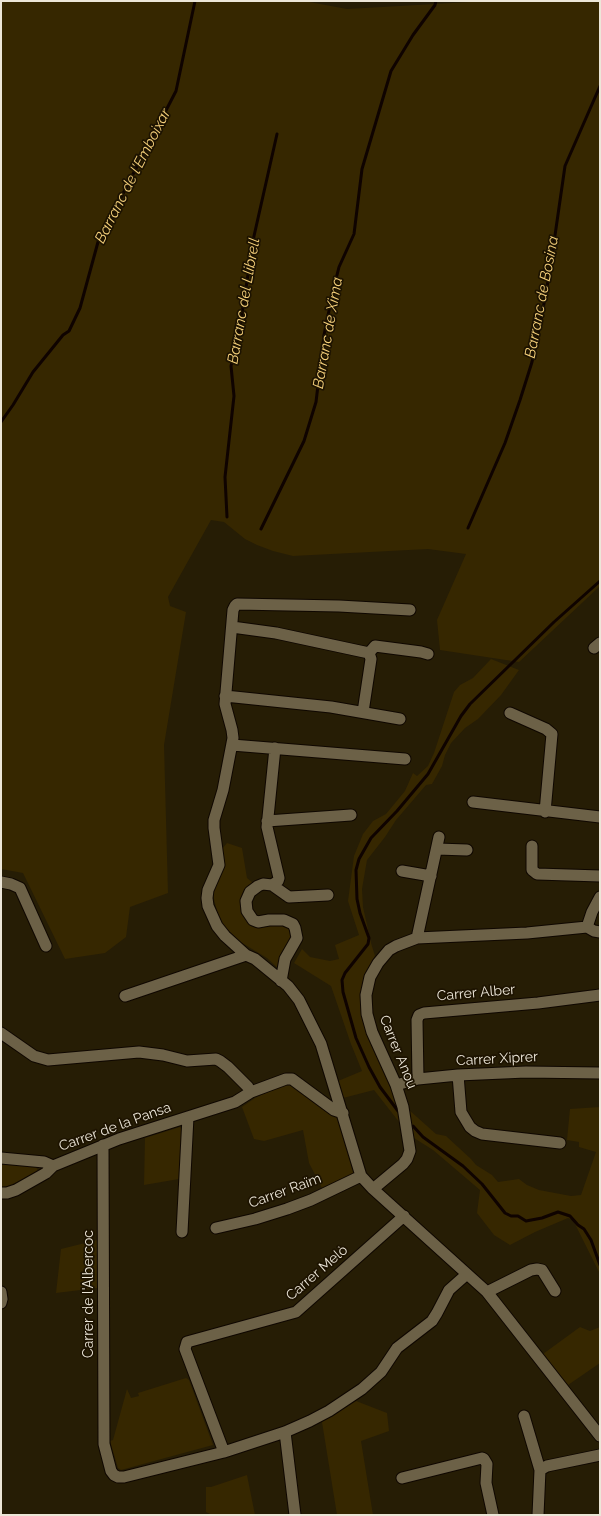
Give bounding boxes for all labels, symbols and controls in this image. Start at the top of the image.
water label: Barranc de l'Emboixar [91,106,175,246]
water label: Barranc de Bosina [521,234,563,360]
water label: Barranc del Llibrell [224,237,264,365]
water label: Barranc de Xima [309,276,347,390]
street label: Carrer Alber [436,981,516,1005]
street label: Carrer Anou [376,1013,420,1091]
street label: Carrer Xiprer [456,1048,538,1070]
street label: Carrer de la Pansa [57,1099,173,1155]
street label: Carrer Raïm [246,1170,324,1212]
street label: Carrer de l'Albercoc [81,1230,97,1358]
street label: Carrer Melò [283,1242,351,1304]

